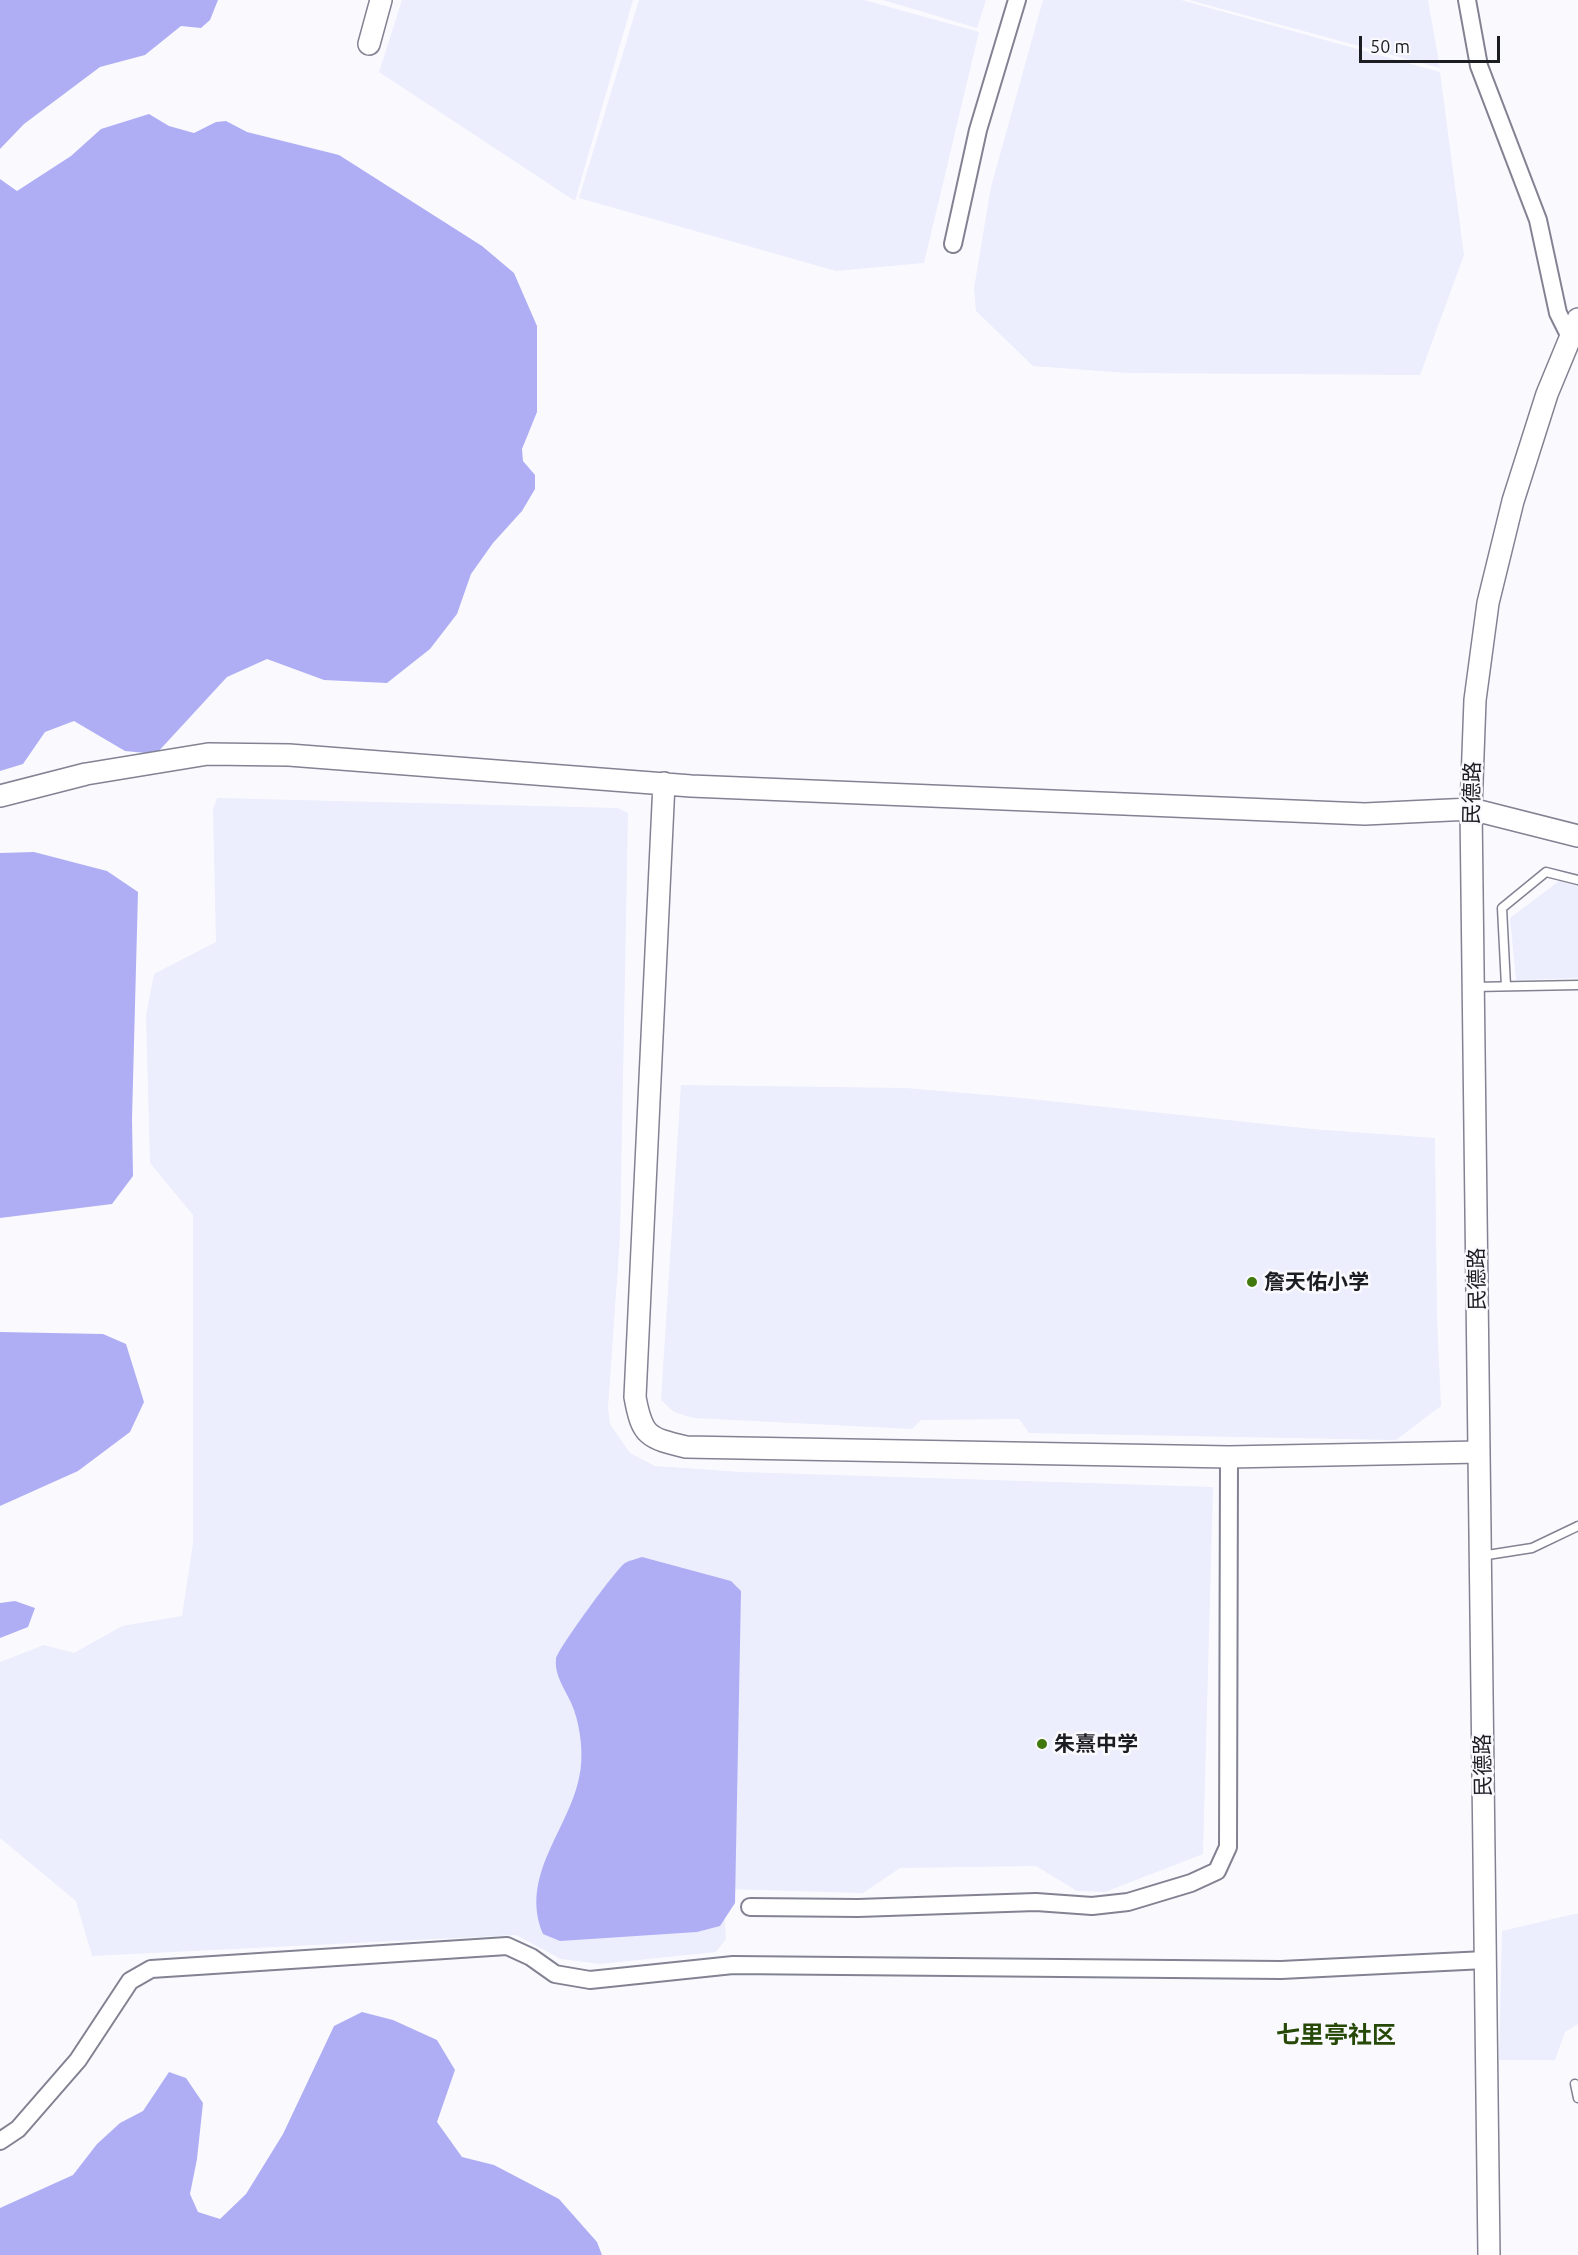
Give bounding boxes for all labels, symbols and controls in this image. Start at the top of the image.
scale bar [1362,24,1503,62]
text: 50 m [1370,36,1410,56]
street label: 民德路 [1459,761,1485,825]
street label: 民德路 [1464,1247,1490,1311]
place label: 詹天佑小学 [1264,1269,1369,1295]
marker: 詹天佑小学 [1245,1275,1259,1289]
place label: 朱熹中学 [1054,1731,1138,1757]
street label: 民德路 [1470,1733,1496,1797]
marker: 朱熹中学 [1035,1737,1049,1751]
district label: 七里亭社区 [1276,2021,1396,2049]

